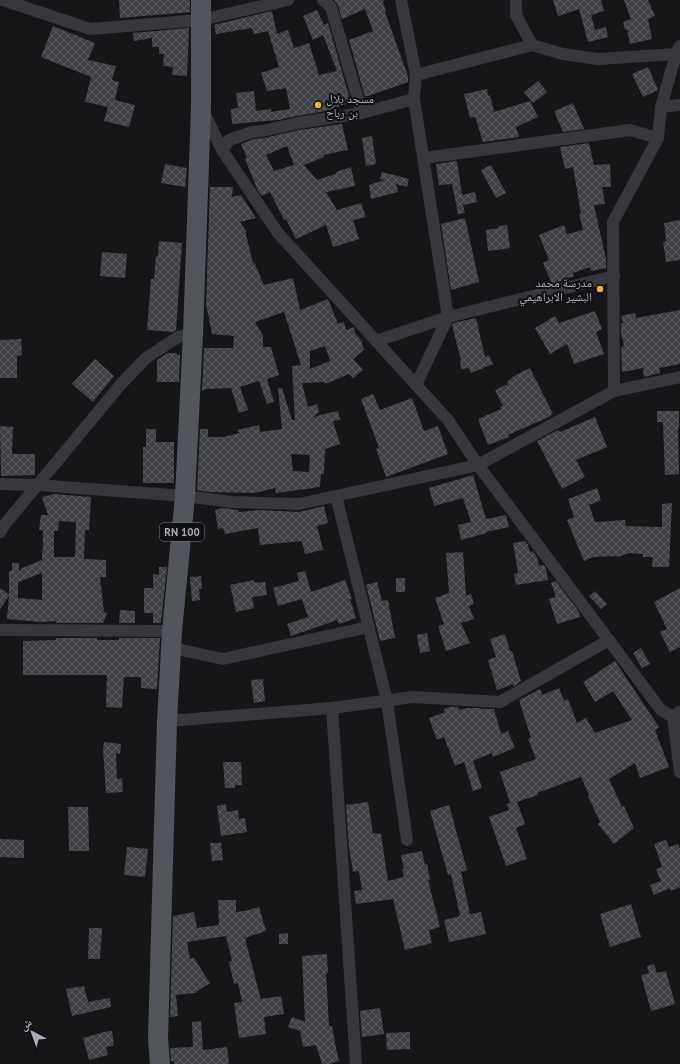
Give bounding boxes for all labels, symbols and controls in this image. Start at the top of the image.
place label: مسجد بلال بن رباح [326,91,374,120]
marker: مسجد بلال بن رباح [313,100,323,110]
place label: مدرسة محمد البشير الابراهيمي [519,275,592,307]
marker: مدرسة محمد البشير الابراهيمي [595,284,605,294]
road number: RN 100 [160,523,204,541]
north arrow [12,1012,52,1052]
text: ش [16,1015,35,1034]

